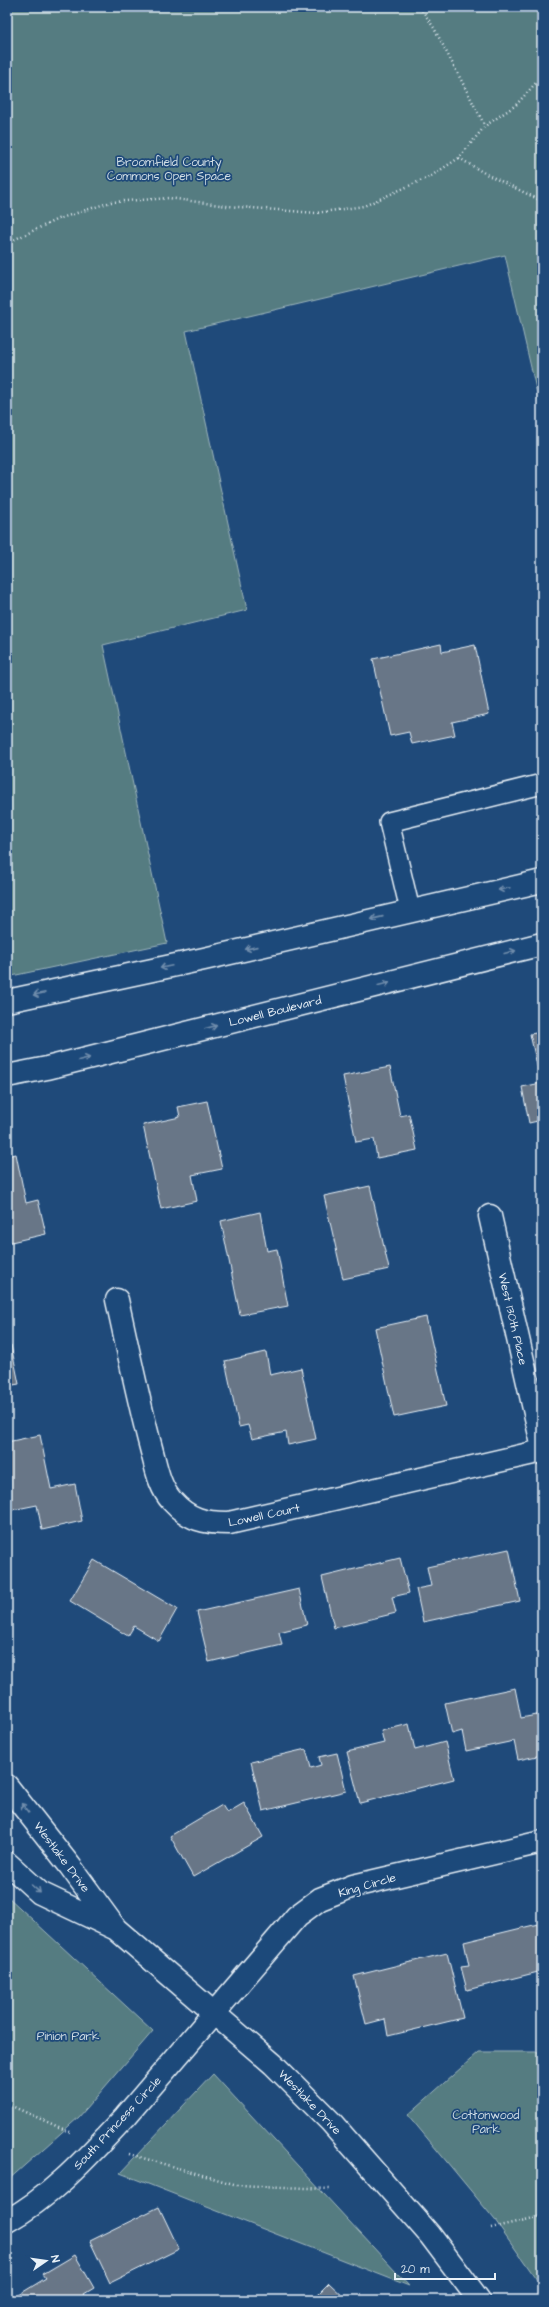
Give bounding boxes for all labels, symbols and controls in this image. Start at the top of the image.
park label: Broomfield County Commons Open Space [107,154,232,185]
one-way arrow [498,886,511,894]
one-way arrow [371,914,384,922]
one-way arrow [244,944,257,952]
one-way arrow [503,948,516,955]
one-way arrow [160,963,173,971]
one-way arrow [377,979,390,987]
one-way arrow [33,990,46,998]
street label: Lowell Boulevard [227,992,323,1031]
one-way arrow [204,1023,217,1031]
one-way arrow [78,1055,91,1062]
street label: West 130th Place [494,1271,531,1367]
street label: Lowell Court [227,1500,302,1531]
one-way arrow [20,1803,29,1814]
street label: Westlake Drive [29,1819,94,1896]
street label: King Circle [336,1869,399,1903]
one-way arrow [30,1885,41,1894]
park label: Pinion Park [37,2028,100,2045]
street label: Westlake Drive [274,2066,345,2139]
street label: South Princess Circle [70,2073,166,2174]
park label: Cottonwood Park [452,2107,520,2138]
north arrow [26,2241,66,2281]
text: N [47,2254,63,2264]
scale bar [395,2255,495,2281]
text: 20 m [401,2261,430,2278]

